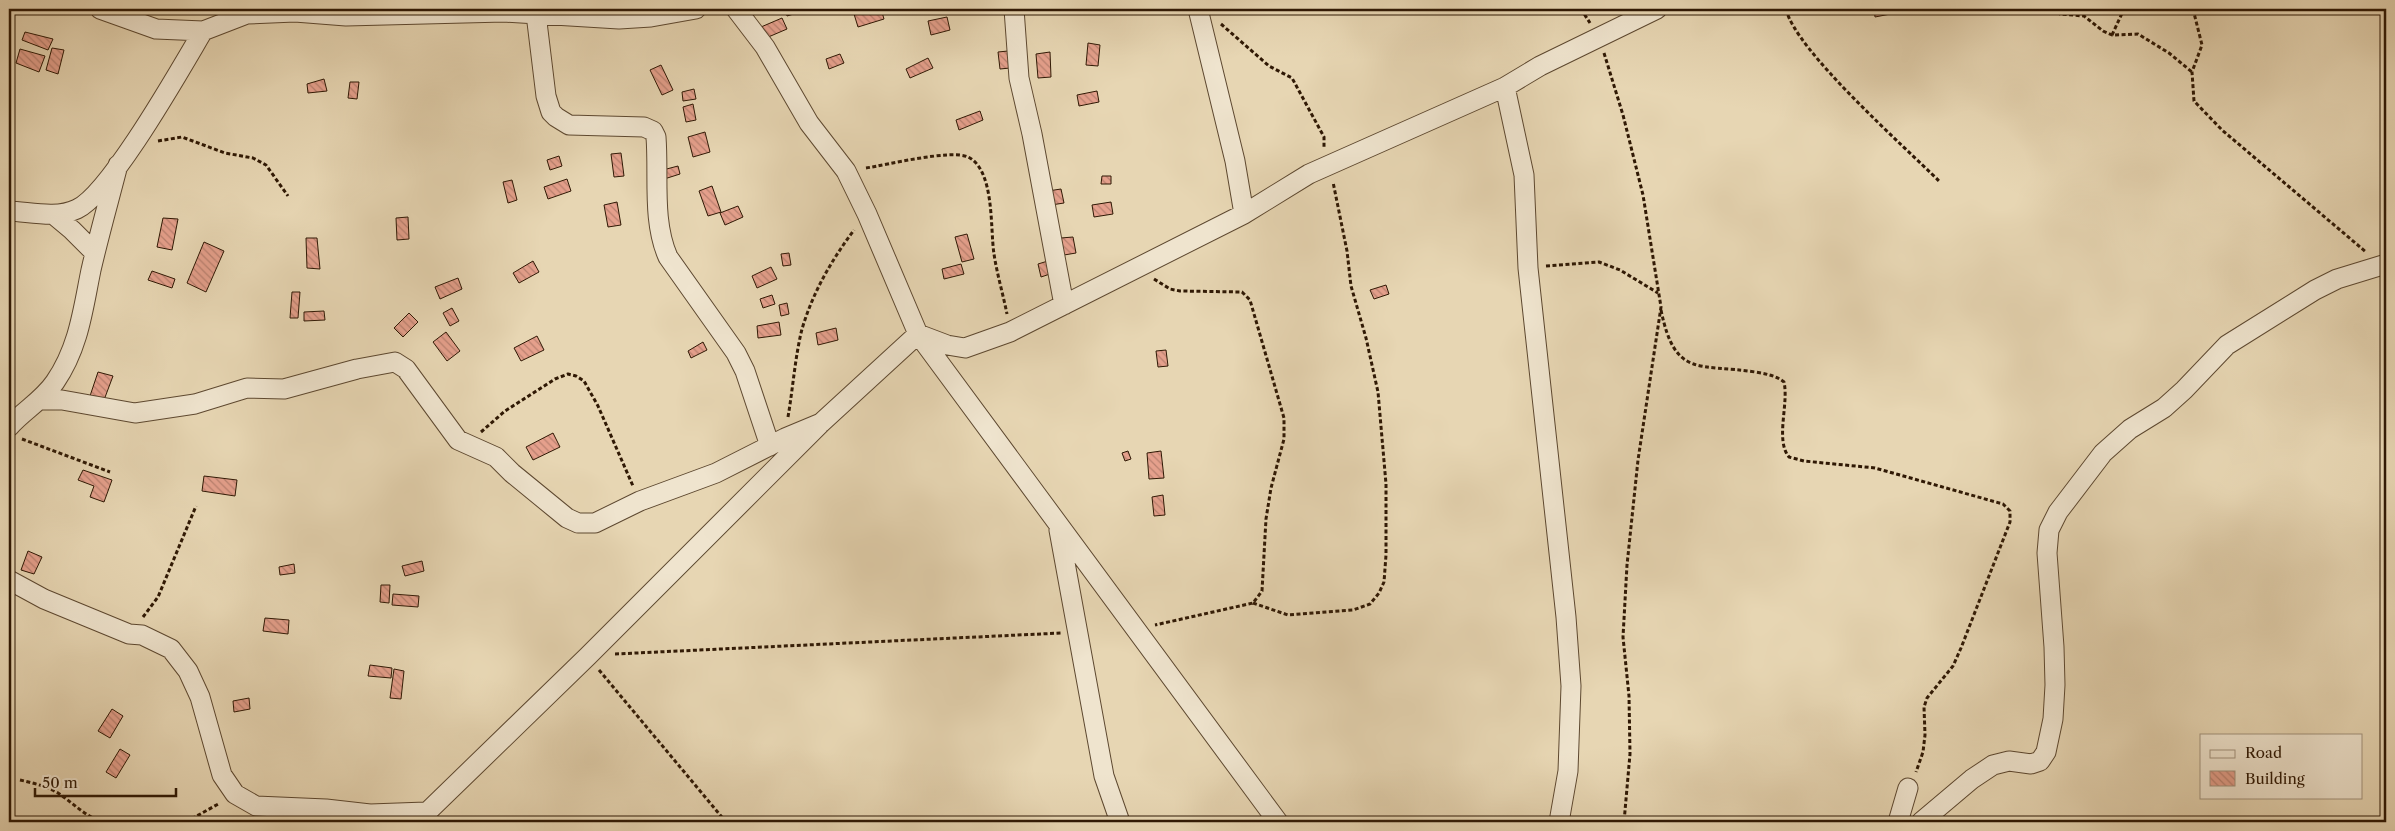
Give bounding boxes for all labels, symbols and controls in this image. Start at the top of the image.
legend [2200,734,2362,798]
text: Road [2245,743,2282,762]
scale bar [35,766,176,798]
text: Building [2245,769,2305,788]
text: 50 m [42,773,78,792]

